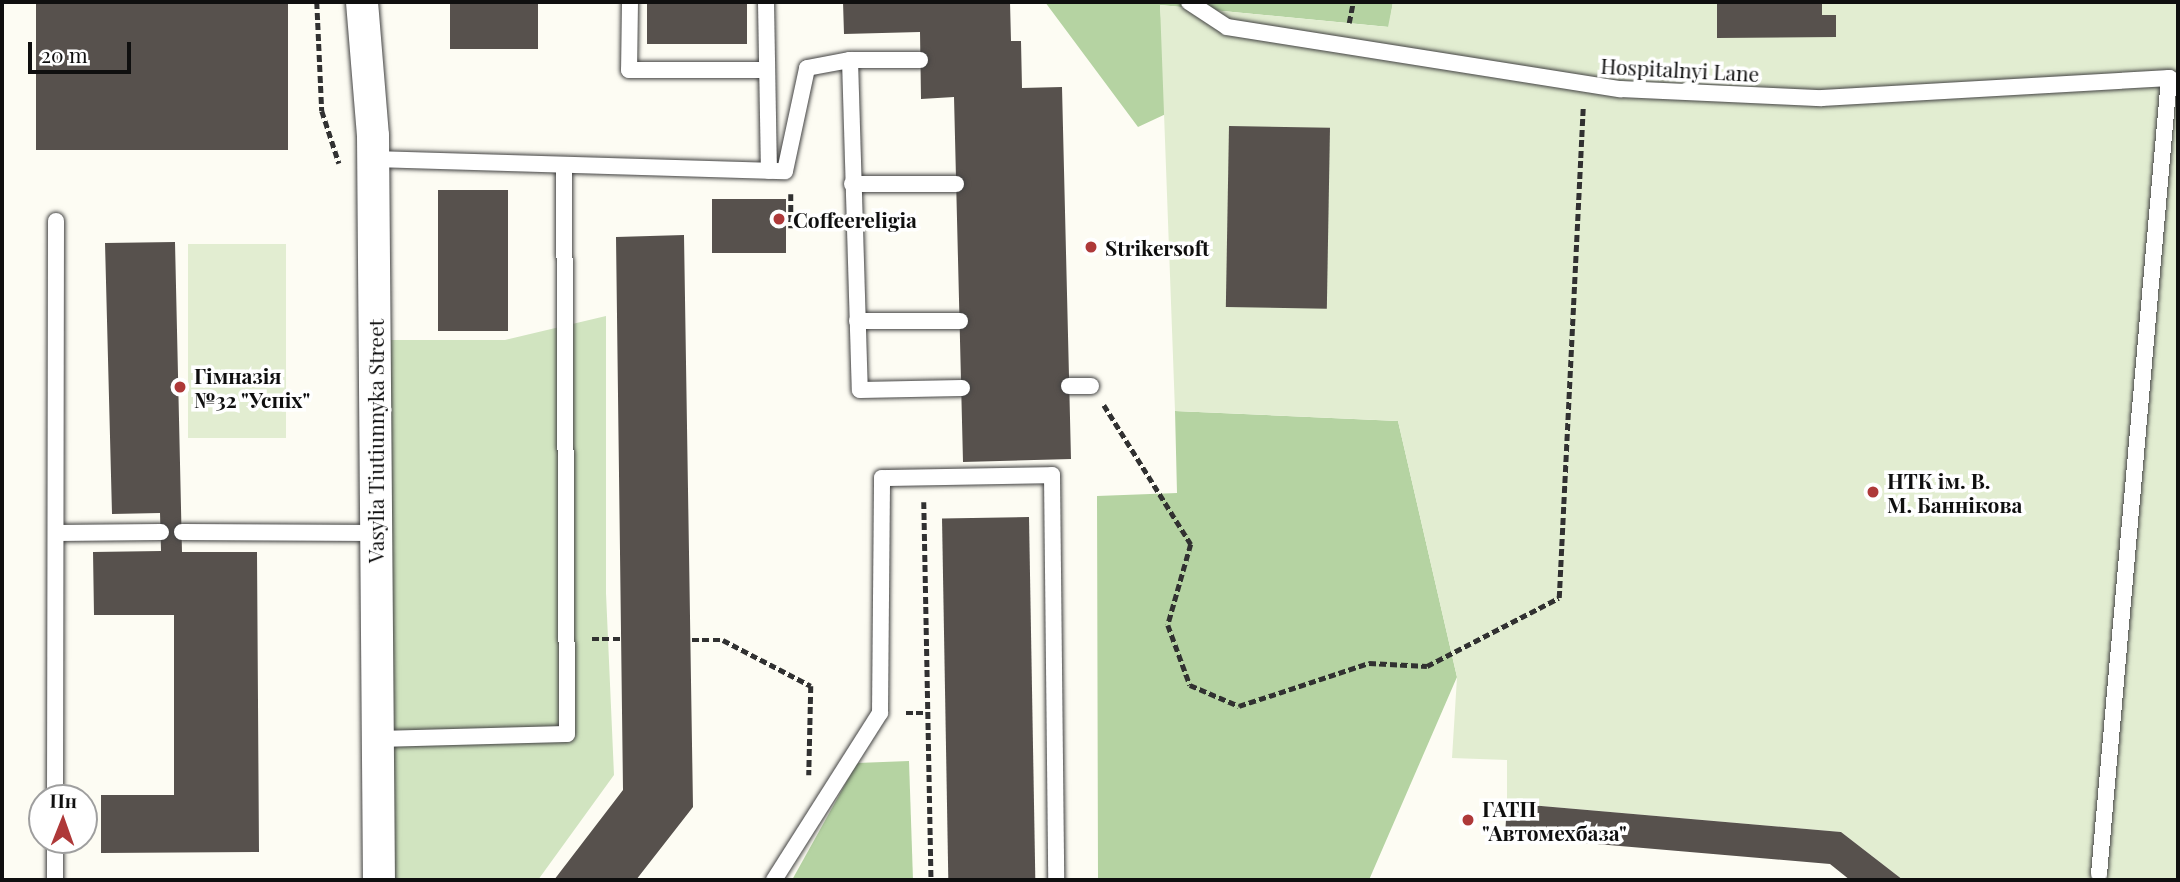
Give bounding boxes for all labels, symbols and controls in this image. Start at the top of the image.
scale bar [32,28,135,72]
text: 20 m [41,40,88,68]
street label: Hospitalnyi Lane [1600,52,1760,86]
place label: Coffeereligia [793,206,917,232]
marker: Coffeereligia [771,211,787,227]
place label: Strikersoft [1105,234,1209,260]
marker: Strikersoft [1083,239,1099,255]
street label: Vasylia Tiutiunnyka Street [362,318,388,564]
place label: Гімназія №32 "Успіх" [194,362,311,412]
marker: Гімназія №32 "Успіх" [172,379,188,395]
place label: НТК ім. В. М. Баннікова [1887,467,2022,517]
marker: НТК ім. В. М. Баннікова [1865,484,1881,500]
north arrow [28,784,98,854]
text: Пн [49,787,77,813]
place label: ГАТП "Автомехбаза" [1482,795,1627,845]
marker: ГАТП "Автомехбаза" [1460,812,1476,828]

